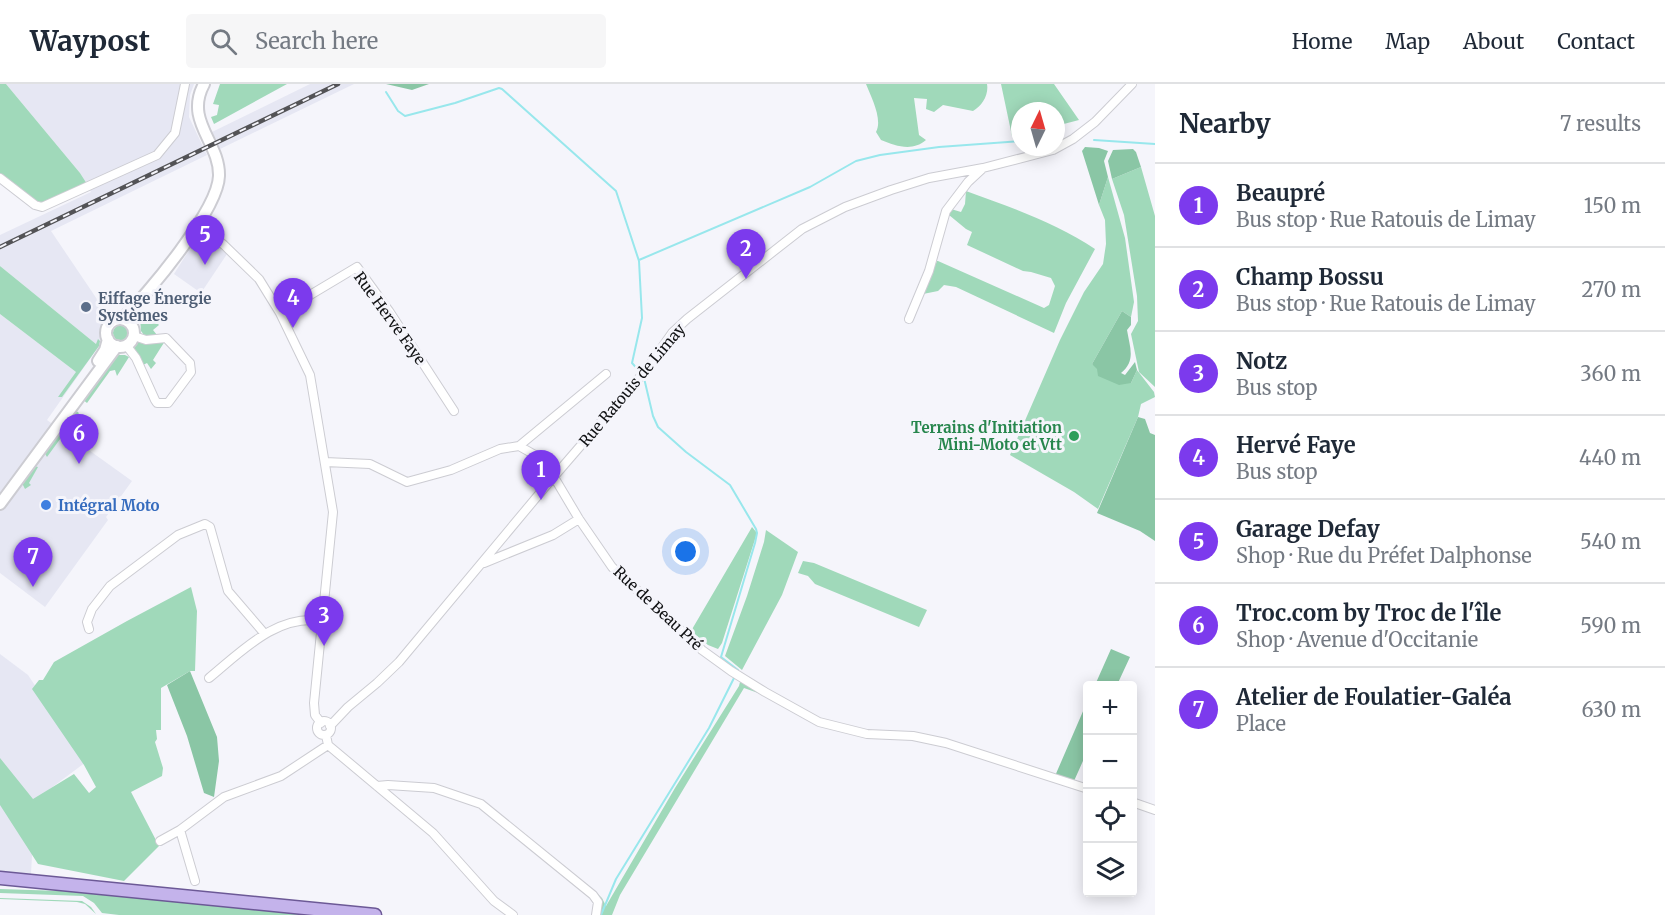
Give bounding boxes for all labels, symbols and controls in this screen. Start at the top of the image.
search box [186,14,606,68]
text: Waypost [30,23,150,59]
icon: search [207,25,240,58]
text: Search here [255,27,378,55]
text: Home [1292,28,1352,55]
text: Map [1385,28,1430,55]
text: About [1463,28,1524,55]
text: Contact [1557,28,1635,55]
north arrow [1011,102,1065,156]
text: Nearby [1179,107,1271,140]
text: 7 results [1560,111,1641,136]
text: Beaupré [1236,179,1325,207]
text: 1 [1194,193,1203,218]
text: 150 m [1584,193,1641,218]
text: Bus stop · Rue Ratouis de Limay [1236,207,1536,232]
pin: 5 [186,216,224,265]
pin: 2 [726,230,766,279]
text: Champ Bossu [1236,263,1384,291]
street label: Rue Hervé Faye [350,268,430,368]
text: 2 [1193,277,1204,302]
text: 270 m [1581,277,1641,302]
pin: 4 [274,278,312,328]
place label: Eiffage Énergie Systèmes [98,288,211,325]
text: Bus stop · Rue Ratouis de Limay [1236,291,1536,316]
marker: Eiffage Énergie Systèmes [79,300,93,314]
street label: Rue Ratouis de Limay [575,319,689,450]
text: Notz [1236,347,1287,375]
text: 3 [1193,361,1204,386]
text: 360 m [1580,361,1641,386]
text: Bus stop [1236,375,1318,400]
pin: 6 [60,414,98,464]
place label: Terrains d'Initiation Mini-Moto et Vtt [911,418,1062,454]
marker: Terrains d'Initiation Mini-Moto et Vtt [1067,429,1081,443]
text: Hervé Faye [1236,431,1356,459]
text: 4 [1192,445,1205,470]
text: 440 m [1579,445,1641,470]
pin: 1 [522,450,560,500]
text: Bus stop [1236,459,1318,484]
place label: Intégral Moto [58,496,160,515]
marker: Intégral Moto [39,498,53,512]
text: Garage Defay [1236,515,1380,543]
text: 5 [1193,529,1204,554]
text: 540 m [1580,529,1641,554]
your location [671,537,700,566]
pin: 7 [14,538,52,587]
text: Shop · Rue du Préfet Dalphonse [1236,543,1532,568]
street label: Rue de Beau Pré [610,562,706,654]
pin: 3 [304,596,344,646]
text: Troc.com by Troc de l'île [1236,599,1501,627]
text: 6 [1192,613,1205,638]
text: 590 m [1580,613,1641,638]
text: Shop · Avenue d'Occitanie [1236,627,1478,652]
map controls [1083,681,1137,897]
button: + [1083,681,1137,735]
text: Atelier de Foulatier-Galéa [1236,683,1512,711]
text: 7 [1193,697,1205,722]
text: 630 m [1581,697,1641,722]
text: Place [1236,711,1286,736]
button: − [1083,735,1137,789]
button: locate [1083,789,1137,843]
button: layers [1083,843,1137,897]

